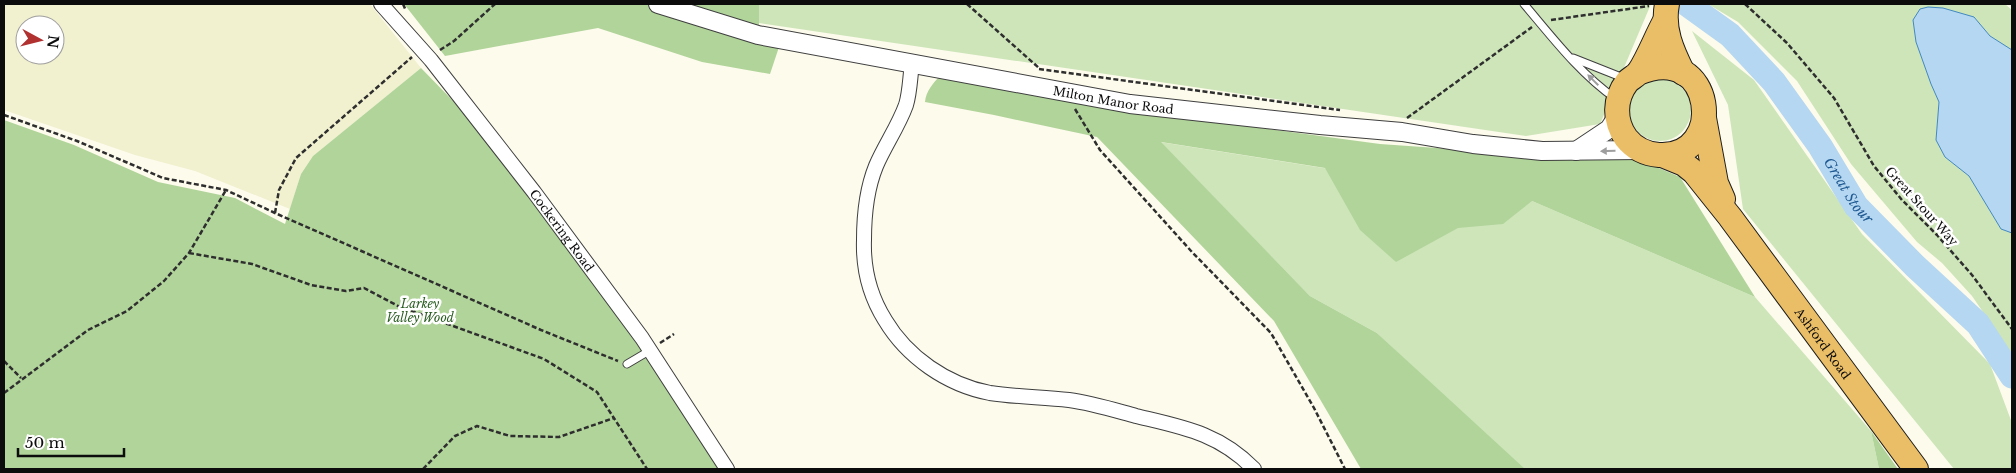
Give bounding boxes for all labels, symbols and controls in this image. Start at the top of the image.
north arrow [15,15,65,65]
text: N [43,34,63,49]
one-way arrow [1587,74,1599,86]
street label: Milton Manor Road [1052,82,1175,116]
one-way arrow [1600,147,1616,155]
water label: Great Stour [1820,154,1877,228]
street label: Great Stour Way [1883,163,1962,249]
street label: Cockering Road [527,186,598,274]
park label: Larkey Valley Wood [386,296,455,325]
street label: Ashford Road [1791,304,1854,382]
scale bar [18,426,124,458]
text: 50 m [25,433,65,452]

